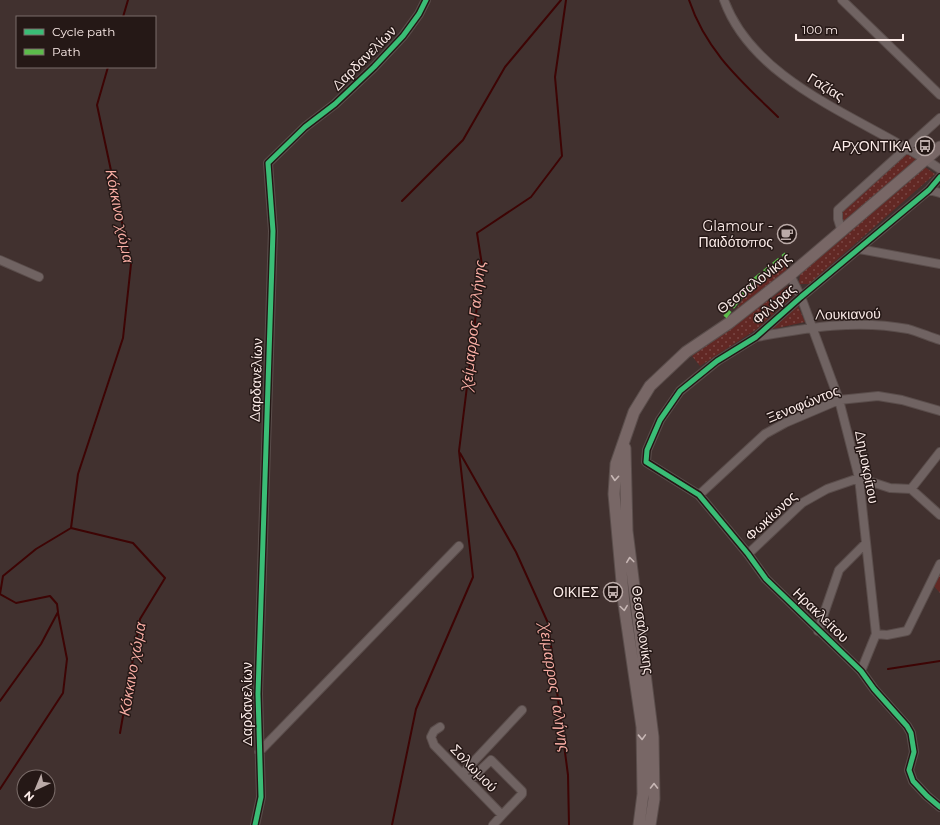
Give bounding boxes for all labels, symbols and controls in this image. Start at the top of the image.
legend [16,16,156,68]
scale bar [796,16,903,42]
street label: Δαρδανελίων [328,22,400,94]
text: 100 m [802,22,838,37]
text: Cycle path [52,24,115,39]
text: Path [52,44,81,59]
street label: Γαζίας [804,69,848,105]
bus stop icon: ΑΡΧΟΝΤΙΚΑ [914,135,936,157]
place label: ΑΡΧΟΝΤΙΚΑ [832,137,912,155]
water label: Κόκκινο χώμα [102,168,138,265]
place label: Glamour - Παιδότοπος [699,217,773,251]
cafe icon: Glamour - Παιδότοπος [776,223,798,245]
street label: Θεσσαλονίκης [713,248,795,318]
water label: Χείμαρρος Γαλήνης [457,258,489,393]
street label: Φιλύρας [749,280,800,328]
street label: Λουκιανού [815,304,881,324]
street label: Δαρδανελίων [246,338,266,422]
street label: Ξενοφώντος [764,381,842,427]
street label: Δημοκρίτου [851,429,883,505]
one-way arrow [610,475,619,482]
street label: Φωκίωνος [741,487,801,545]
one-way arrow [626,557,635,563]
bus stop icon: ΟΙΚΙΕΣ [602,581,624,603]
place label: ΟΙΚΙΕΣ [553,583,599,601]
street label: Θεσσαλονίκης [628,584,658,676]
street label: Ηρακλείτου [789,584,853,646]
one-way arrow [619,605,628,611]
water label: Κόκκινο χώμα [114,620,150,717]
water label: Χείμαρρος Γαλήνης [535,620,575,755]
street label: Δαρδανελίων [238,662,256,746]
one-way arrow [638,734,646,740]
street label: Σολωμού [447,740,501,796]
north arrow [16,769,56,809]
one-way arrow [650,783,658,789]
text: N [21,788,37,804]

